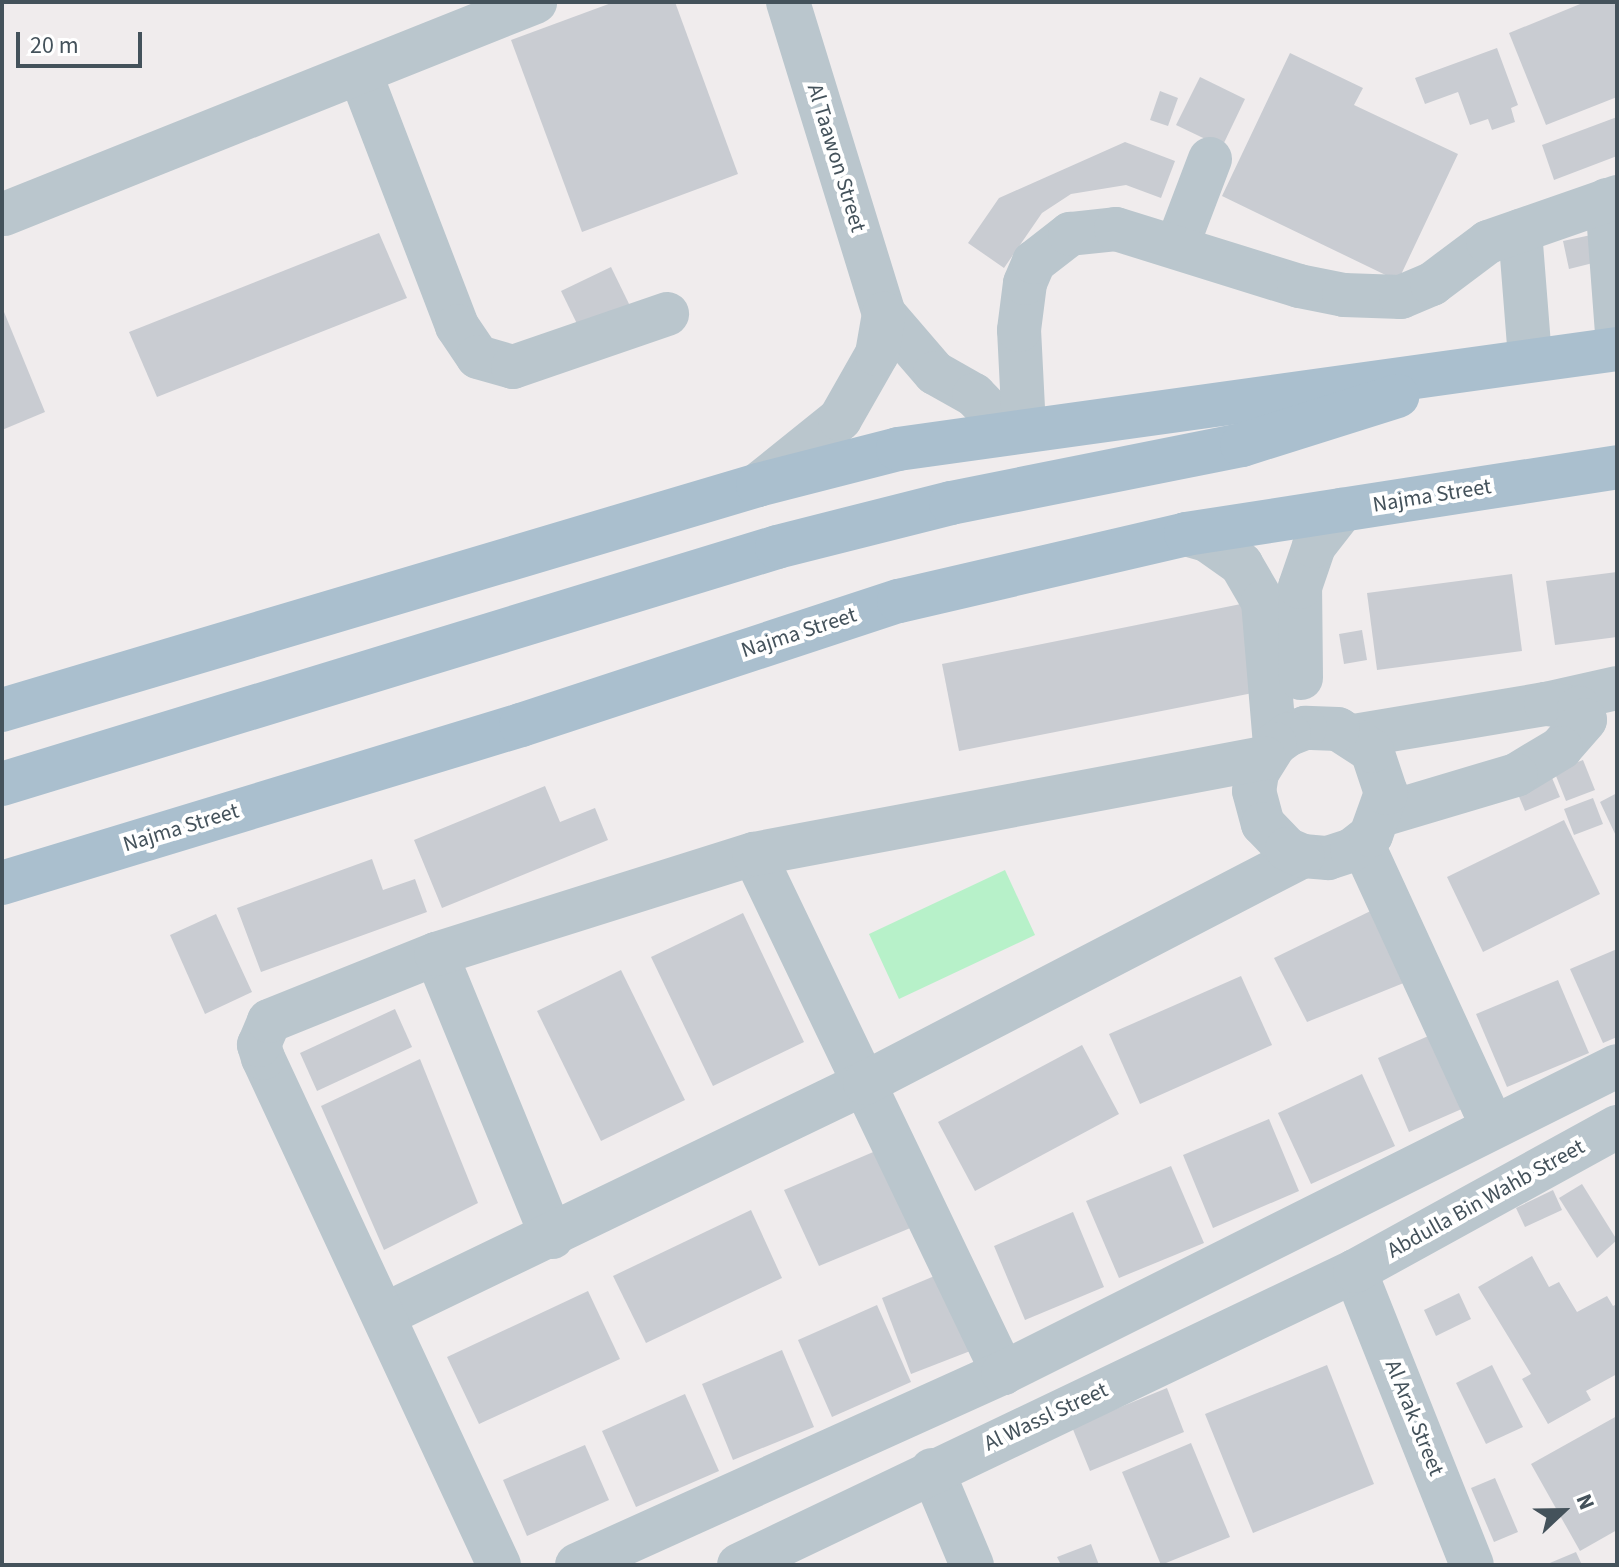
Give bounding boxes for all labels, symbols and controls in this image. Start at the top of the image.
scale bar [20,16,146,66]
text: 20 m [30,28,79,63]
street label: Al Taawon Street [801,81,871,235]
street label: Najma Street [1371,474,1493,518]
street label: Najma Street [738,602,860,664]
street label: Najma Street [120,798,242,858]
street label: Abdulla Bin Wahb Street [1383,1134,1589,1264]
street label: Al Arak Street [1379,1356,1449,1480]
street label: Al Wassl Street [980,1377,1112,1457]
north arrow [1523,1471,1603,1551]
text: N [1568,1489,1603,1515]

